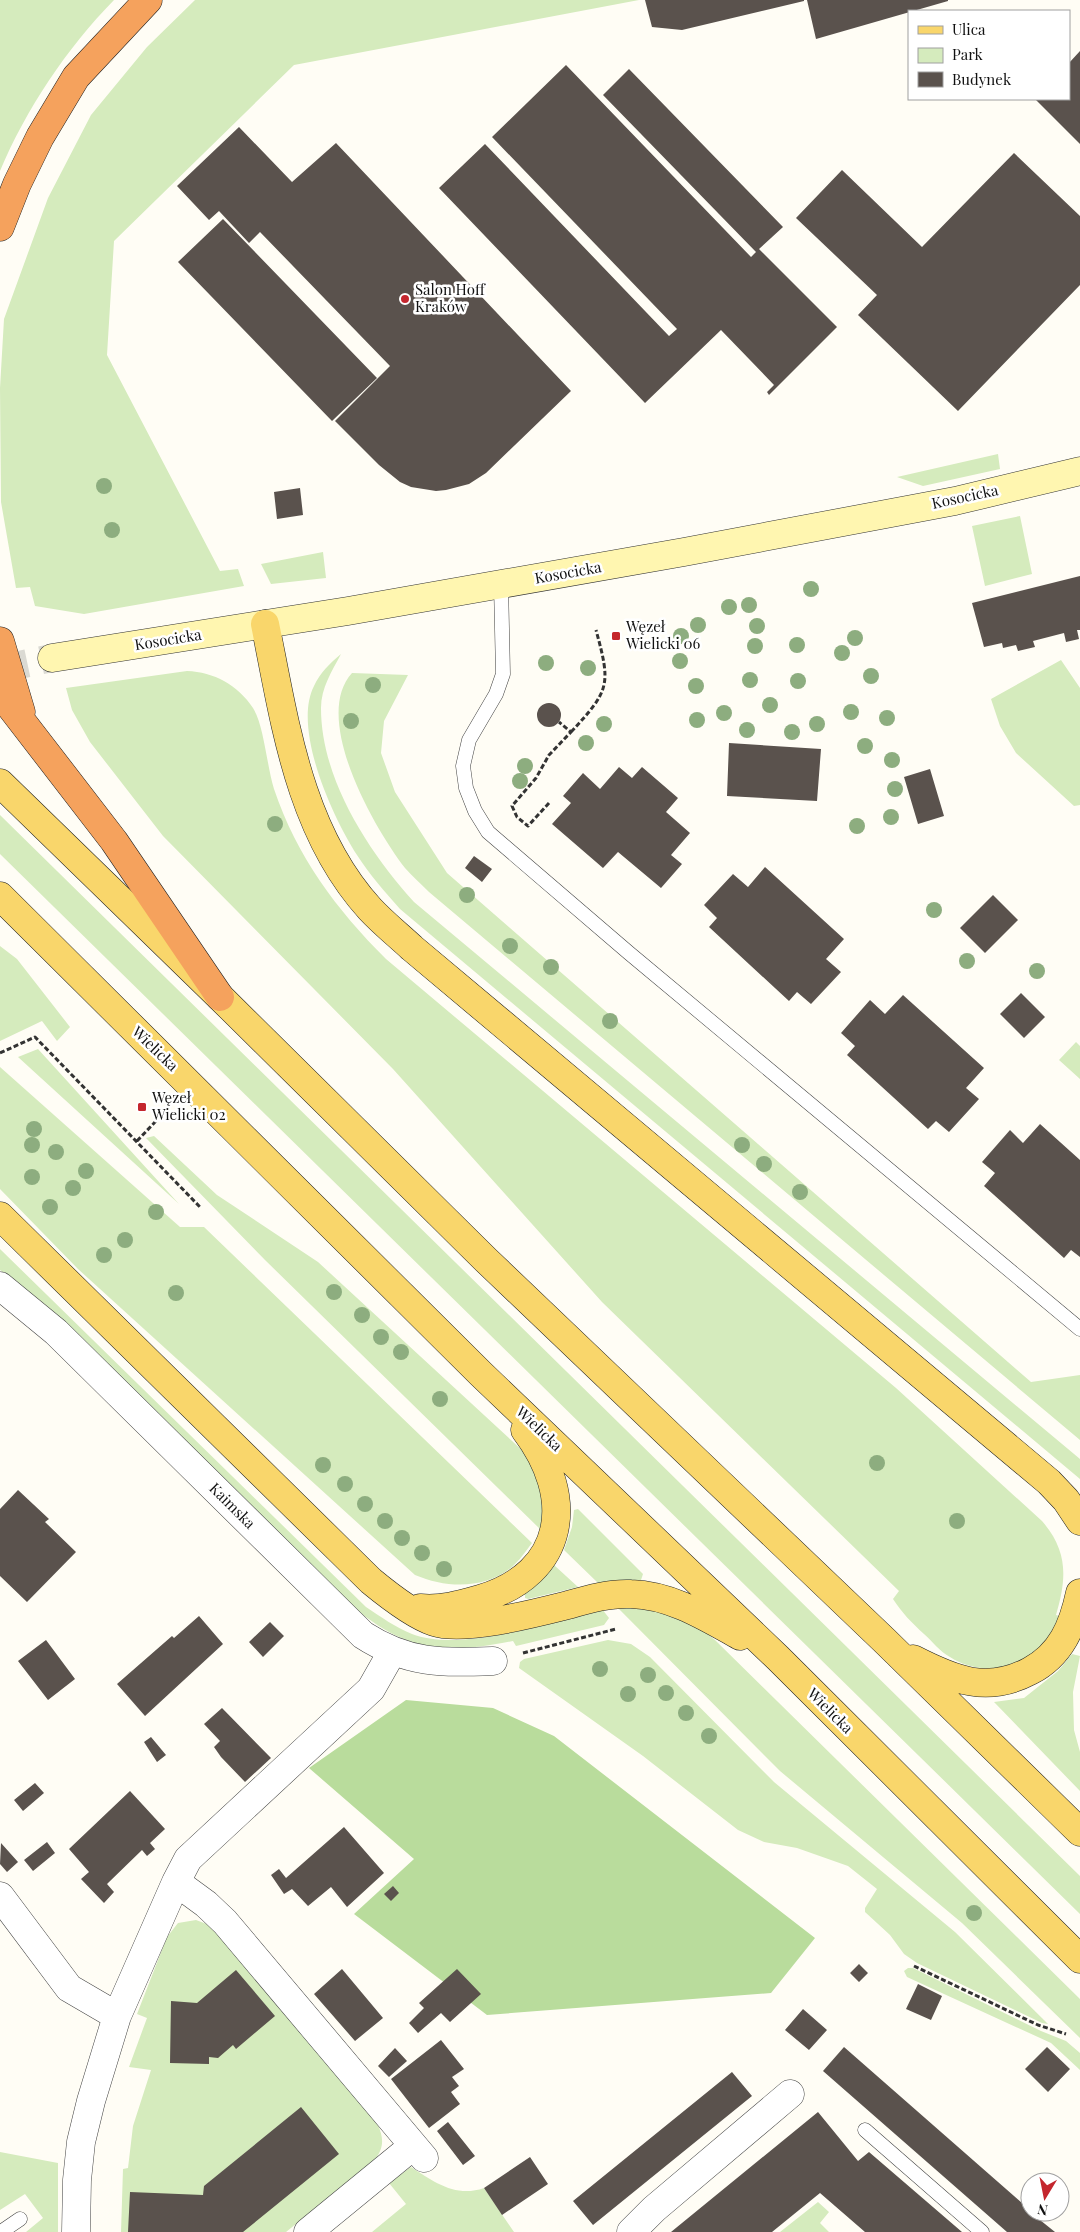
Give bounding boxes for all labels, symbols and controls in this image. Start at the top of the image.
legend [908,10,1070,100]
text: Ulica [952,19,986,39]
text: Park [952,44,984,64]
text: Budynek [952,69,1012,89]
place label: Salon Hoff Kraków [415,279,486,316]
marker: Salon Hoff Kraków [399,293,411,305]
street label: Kosocicka [930,479,1000,513]
street label: Kosocicka [533,556,603,588]
place label: Węzeł Wielicki 06 [625,616,701,653]
street label: Kosocicka [133,624,203,654]
marker: Węzeł Wielicki 06 [610,630,622,642]
street label: Wielicka [128,1021,183,1076]
place label: Węzeł Wielicki 02 [151,1087,226,1124]
marker: Węzeł Wielicki 02 [136,1101,148,1113]
street label: Wielicka [512,1401,567,1456]
street label: Kaimska [205,1478,260,1533]
street label: Wielicka [803,1682,858,1738]
north arrow [1020,2172,1070,2222]
text: N [1036,2200,1049,2221]

